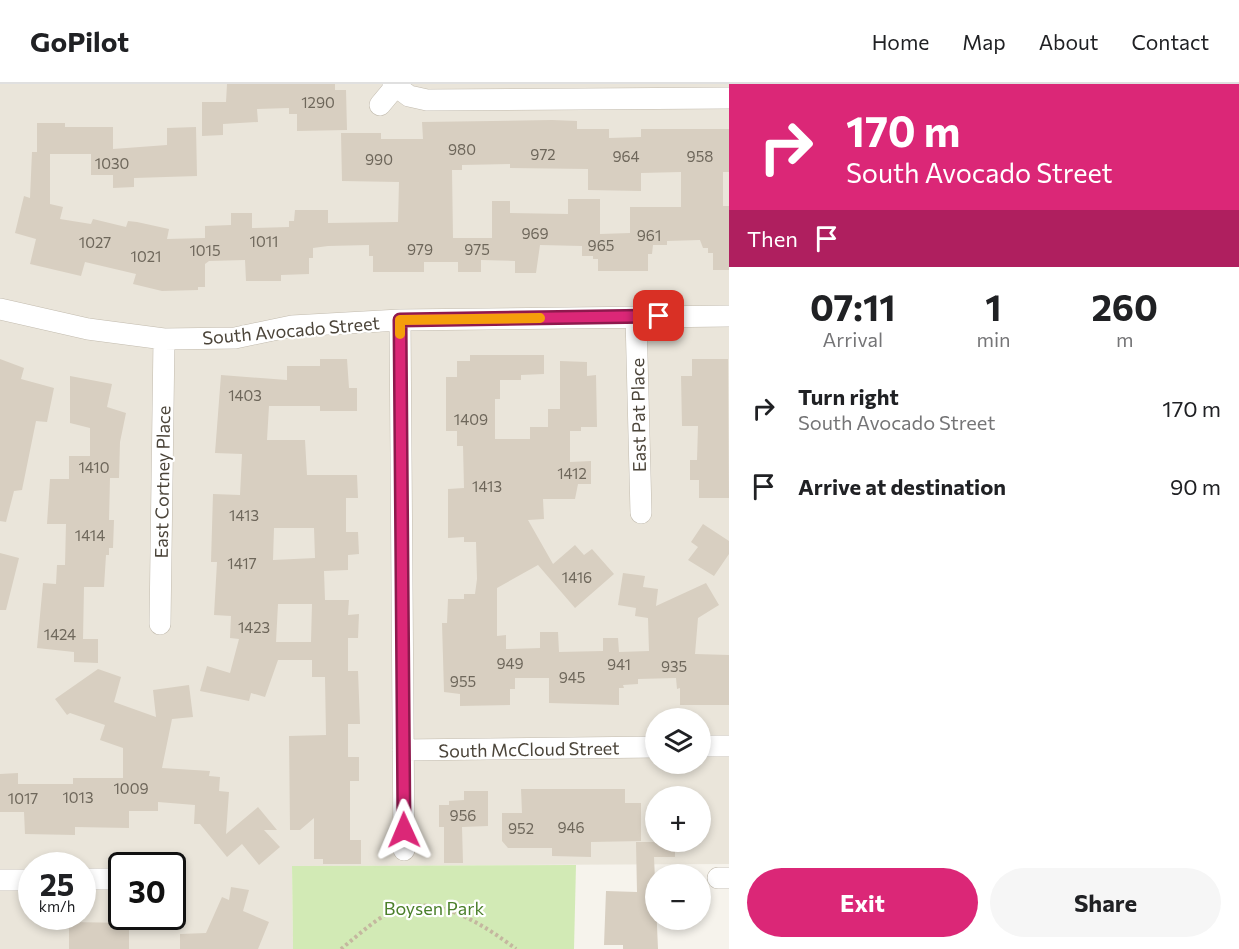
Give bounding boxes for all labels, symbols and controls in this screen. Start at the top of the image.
text: GoPilot [30,24,129,58]
text: Home [872,29,929,54]
text: Map [962,29,1006,54]
text: About [1039,29,1098,54]
text: Contact [1131,29,1209,54]
house number: 1290 [301,93,335,111]
text: 170 m [846,104,960,156]
icon: right [747,108,825,186]
house number: 980 [448,140,476,158]
house number: 972 [530,145,556,163]
house number: 964 [612,147,640,165]
house number: 958 [687,147,713,165]
house number: 990 [365,150,393,168]
house number: 1030 [95,154,129,172]
text: South Avocado Street [846,156,1113,189]
icon: arrive [810,222,843,255]
house number: 969 [521,224,549,242]
text: Then [747,225,798,252]
house number: 961 [637,226,661,244]
house number: 1011 [249,232,279,250]
house number: 1027 [79,233,111,251]
house number: 965 [588,236,614,254]
house number: 979 [407,240,433,258]
house number: 975 [464,240,490,258]
house number: 1015 [189,241,221,259]
house number: 1021 [131,247,161,265]
text: 07:11 [810,284,895,328]
text: 1 [985,284,1002,328]
text: 260 [1092,284,1158,328]
pin [633,290,684,341]
icon: arrive [642,299,675,332]
street label: South Avocado Street [202,311,380,349]
text: Arrival [822,327,883,351]
text: min [976,327,1011,351]
text: m [1116,327,1133,351]
street label: East Pat Place [626,358,650,472]
text: Turn right [798,383,899,410]
house number: 1403 [228,386,262,404]
icon: right [747,392,780,425]
text: 170 m [1162,395,1221,422]
street label: East Cortney Place [150,405,174,559]
house number: 1409 [454,410,488,428]
text: South Avocado Street [798,410,995,434]
house number: 1410 [78,458,110,476]
house number: 1412 [557,464,587,482]
icon: arrive [747,470,780,503]
text: Arrive at destination [798,473,1006,500]
text: 90 m [1170,473,1221,500]
house number: 1413 [472,477,502,495]
house number: 1413 [229,506,259,524]
house number: 1414 [75,526,105,544]
house number: 1417 [227,554,257,572]
house number: 1416 [562,568,592,586]
house number: 1423 [238,618,270,636]
house number: 1424 [44,625,76,643]
house number: 949 [496,654,524,672]
house number: 941 [607,655,631,673]
house number: 935 [661,657,687,675]
house number: 945 [559,668,585,686]
house number: 955 [450,672,476,690]
map controls [645,708,711,930]
button: layers [645,708,711,774]
street label: South McCloud Street [438,736,620,762]
house number: 1009 [113,779,149,797]
button: + [645,786,711,852]
house number: 1013 [62,788,94,806]
house number: 1017 [8,789,38,807]
position arrow [372,798,436,862]
house number: 956 [450,806,476,824]
house number: 946 [557,818,585,836]
house number: 952 [508,819,534,837]
speed limit sign: 30 [108,852,186,930]
button: − [645,864,711,930]
text: 25 [40,865,74,902]
button: Exit [747,868,978,937]
button: Share [990,868,1221,937]
text: km/h [39,897,75,915]
park label: Boysen Park [384,897,484,919]

